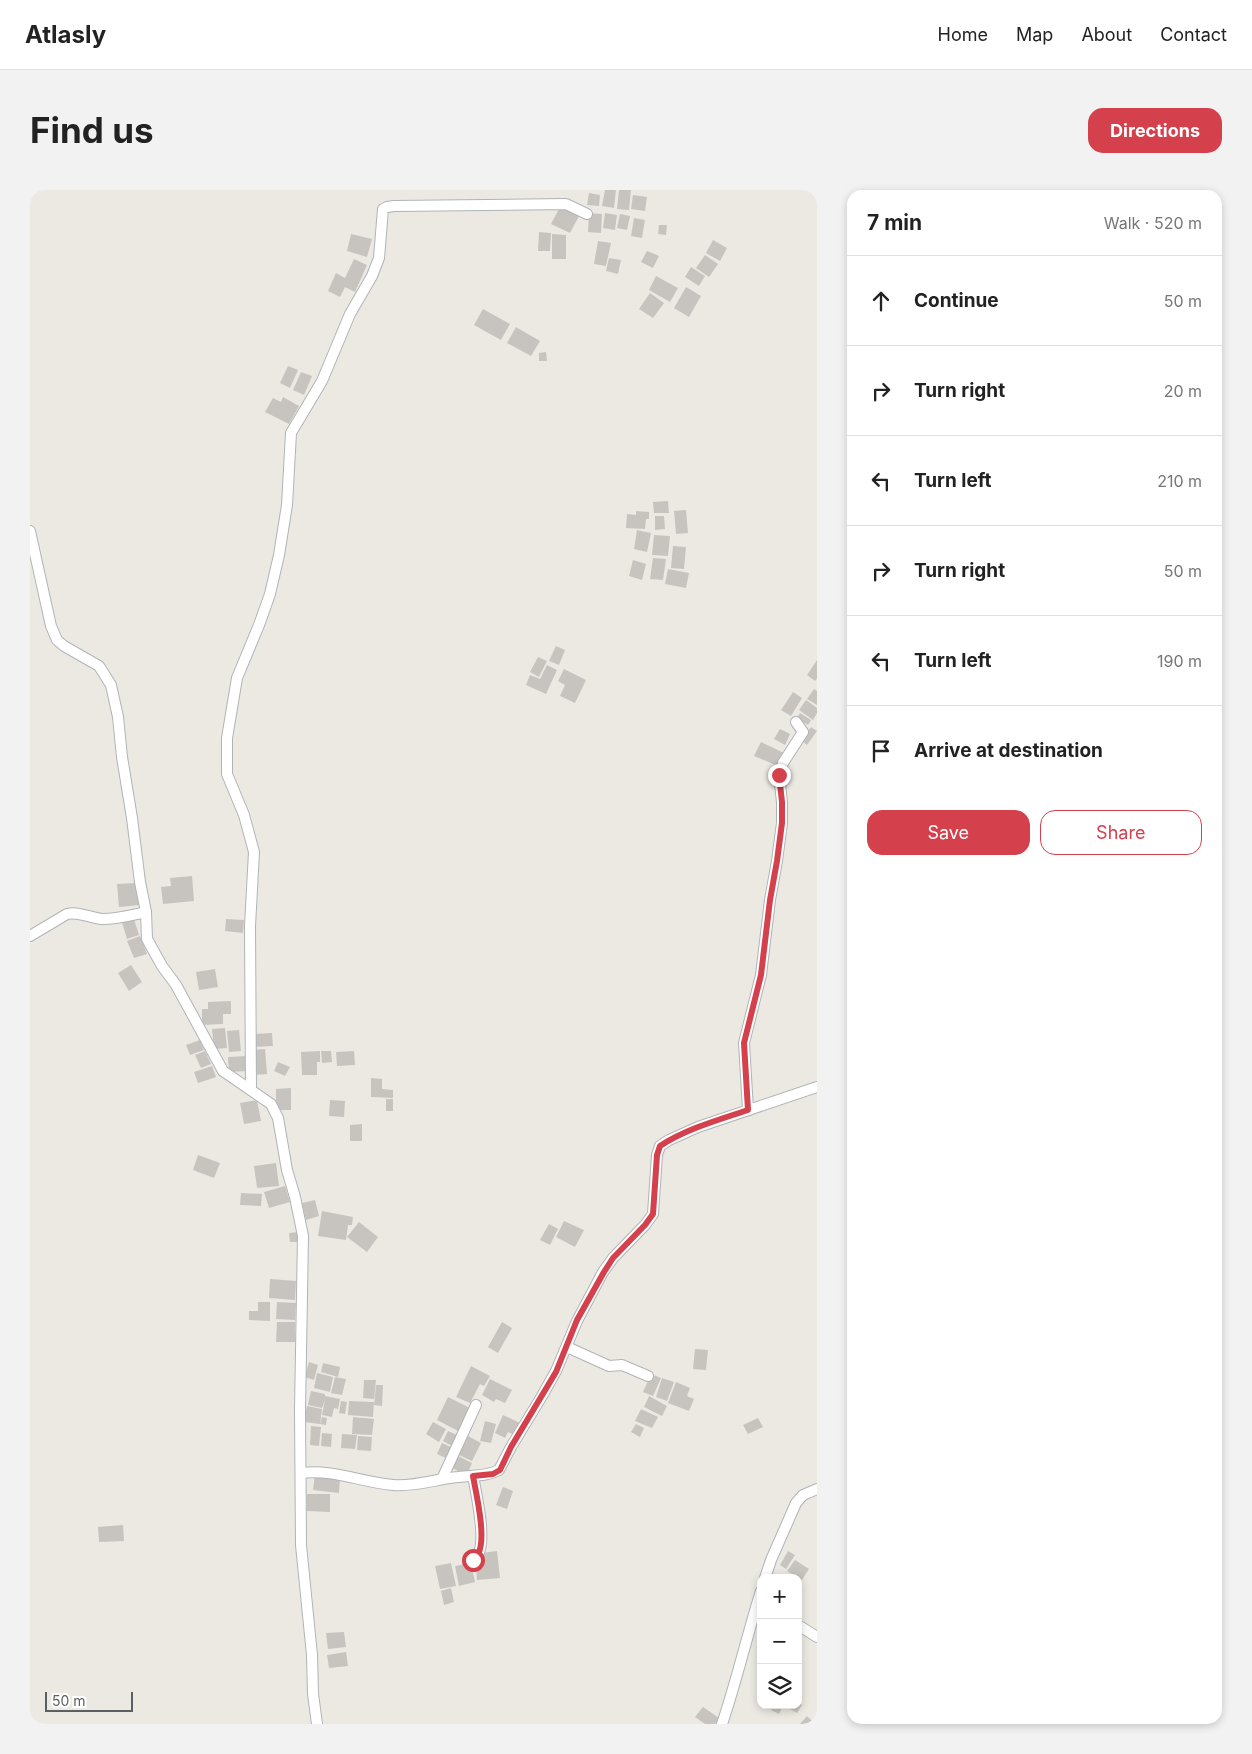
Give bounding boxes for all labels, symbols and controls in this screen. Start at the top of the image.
text: Atlasly [25,20,106,49]
text: Home [938,24,988,45]
text: Map [1016,24,1053,45]
text: About [1081,24,1132,45]
text: Contact [1160,24,1227,45]
button: Directions [1088,108,1222,153]
text: Find us [30,109,154,151]
text: 7 min [867,210,922,235]
text: Walk · 520 m [1104,213,1202,233]
icon: ahead [867,287,895,315]
text: Continue [914,289,999,312]
text: 50 m [1164,291,1202,311]
icon: right [867,377,895,405]
text: Turn right [914,379,1005,402]
text: 20 m [1164,381,1202,401]
icon: left [867,467,895,495]
text: Turn left [914,469,992,492]
text: 210 m [1157,471,1202,491]
icon: right [867,557,895,585]
text: Turn right [914,559,1005,582]
text: 50 m [1164,561,1202,581]
icon: left [867,647,895,675]
text: Turn left [914,649,992,672]
text: 190 m [1157,651,1202,671]
icon: arrive [867,737,895,765]
text: Arrive at destination [914,739,1103,762]
route end [768,764,791,787]
button: Save [867,810,1030,855]
button: Share [1040,810,1202,855]
route start [462,1549,485,1572]
map controls [757,1574,802,1709]
button: + [757,1574,802,1619]
button: − [757,1619,802,1664]
button: layers [757,1664,802,1709]
scale bar [45,1689,132,1712]
text: 50 m [52,1692,86,1709]

